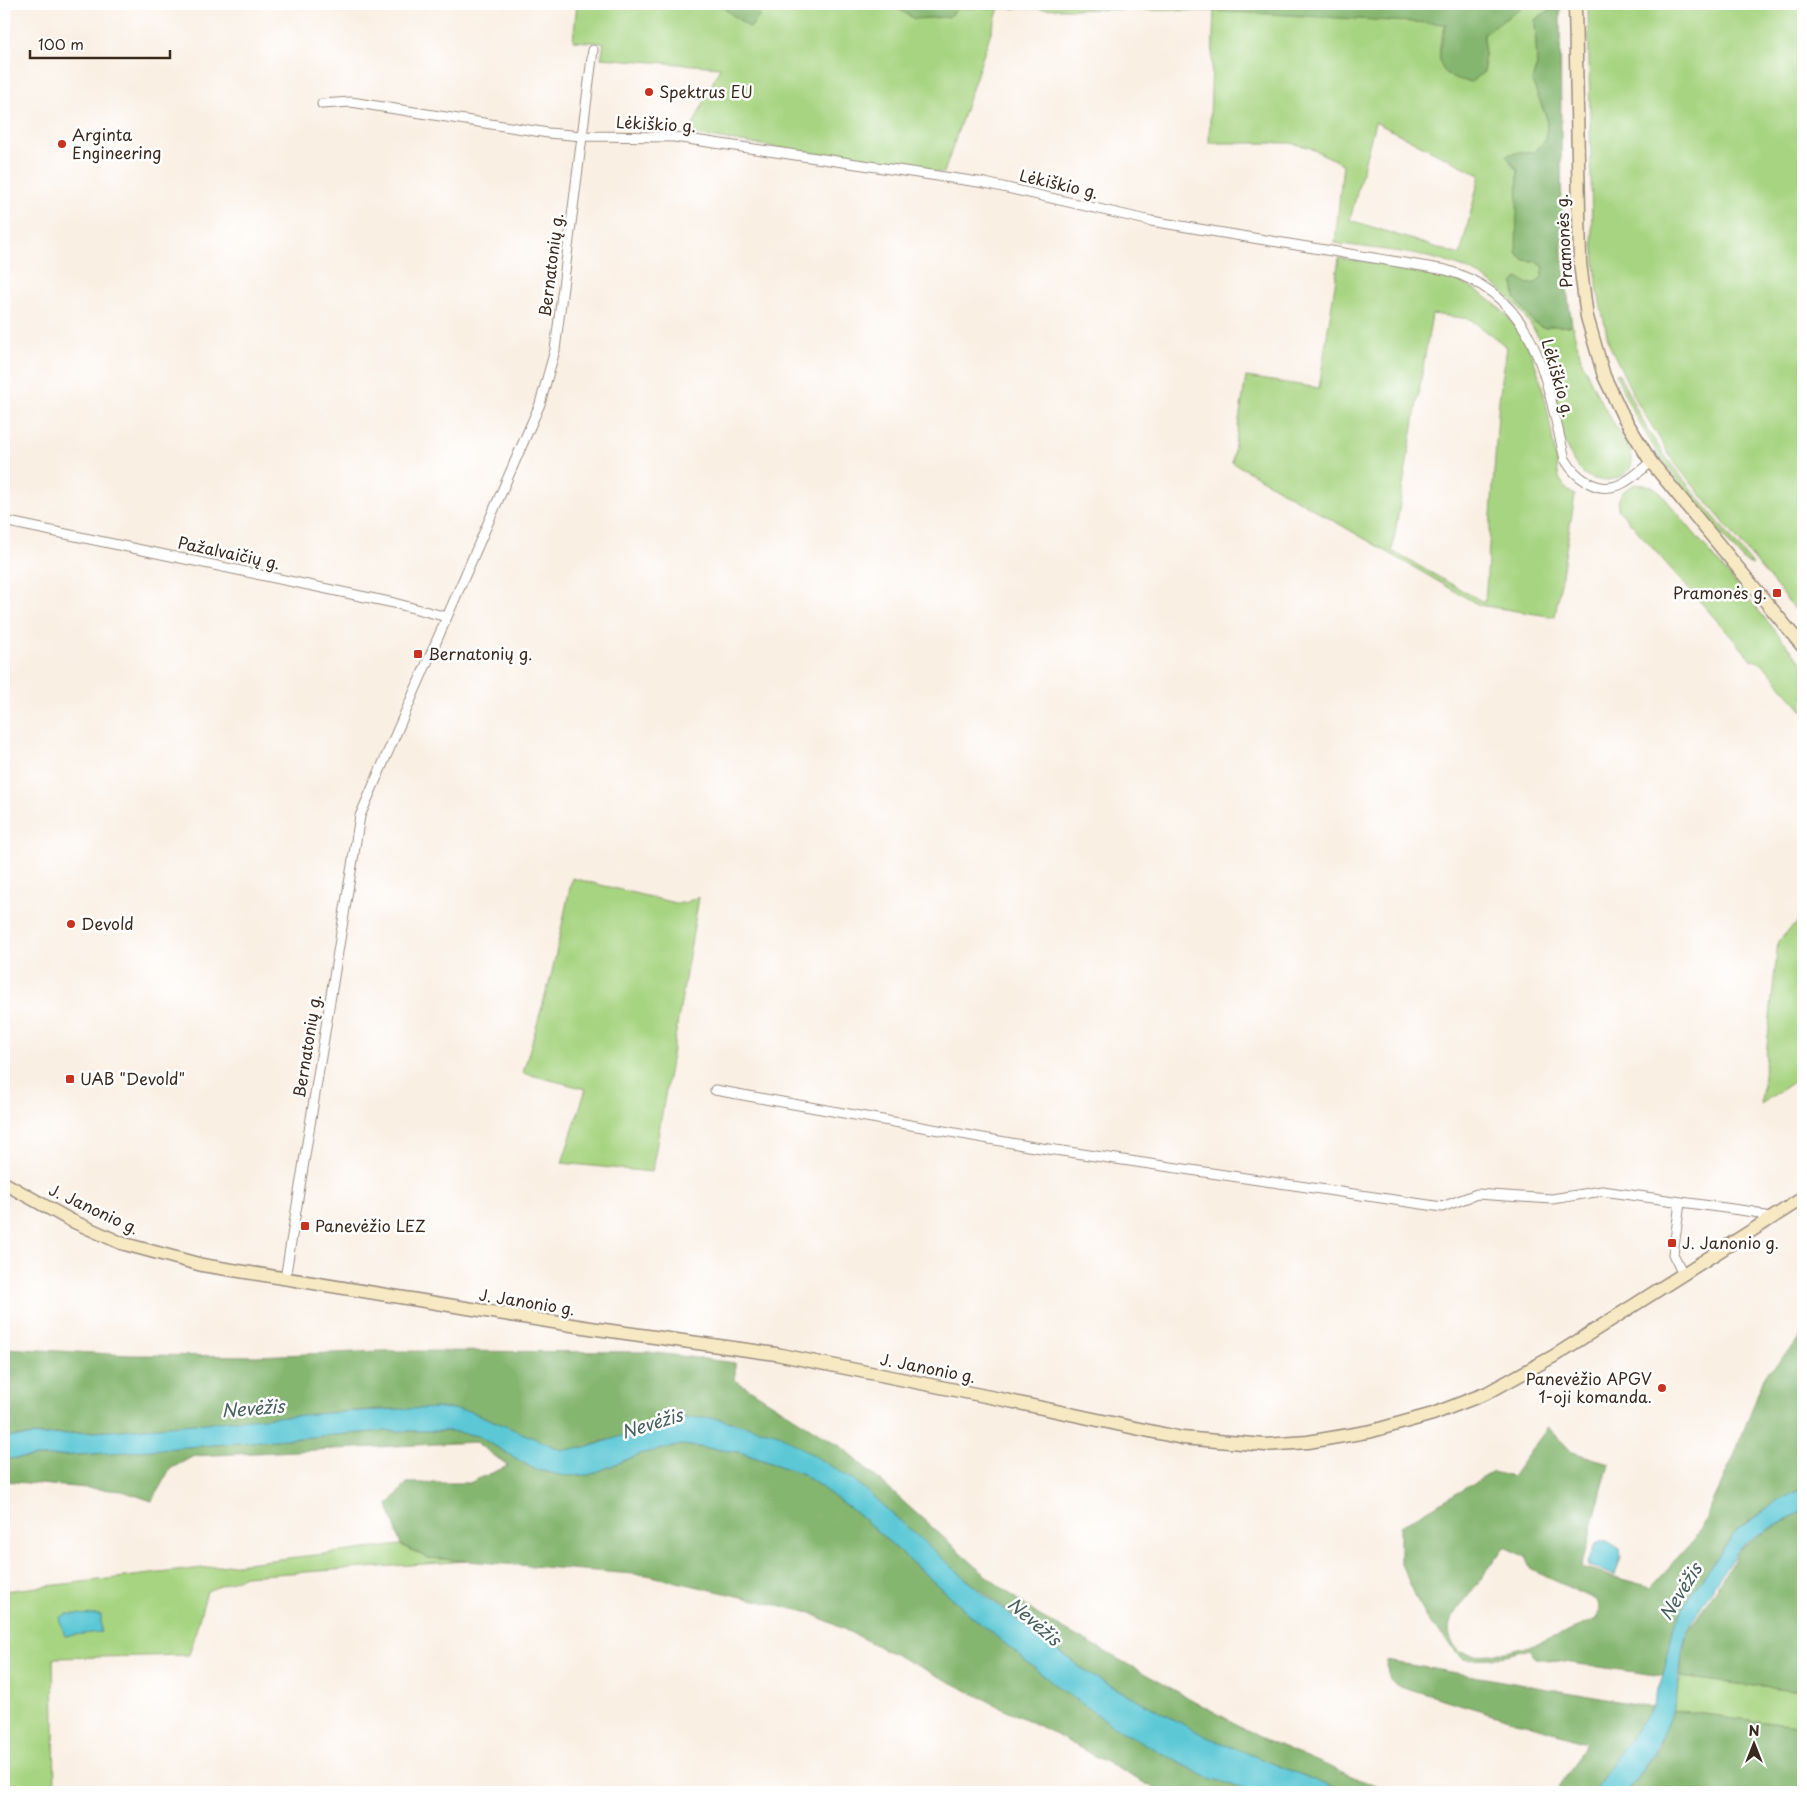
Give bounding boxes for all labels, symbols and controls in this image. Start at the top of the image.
scale bar [30,28,170,60]
text: 100 m [38,32,84,55]
place label: Spektrus EU [659,79,753,103]
marker: Spektrus EU [643,86,655,98]
street label: Lėkiškio g. [615,109,697,137]
place label: Arginta Engineering [72,122,162,164]
marker: Arginta Engineering [56,138,68,150]
street label: Lėkiškio g. [1017,162,1101,204]
street label: Pramonės g. [1549,193,1577,289]
street label: Bernatonių g. [532,212,568,318]
street label: Lėkiškio g. [1536,336,1582,420]
street label: Pažalvaičių g. [176,529,283,575]
place label: Pramonės g. [1673,580,1767,604]
marker: Pramonės g. [1771,587,1783,599]
place label: Bernatonių g. [428,641,533,665]
marker: Bernatonių g. [412,648,424,660]
place label: Devold [81,911,134,935]
marker: Devold [65,918,77,930]
street label: Bernatonių g. [286,992,326,1099]
place label: UAB "Devold" [80,1066,185,1090]
marker: UAB "Devold" [64,1073,76,1085]
street label: J. Janonio g. [45,1177,143,1239]
place label: Panevėžio LEZ [315,1213,426,1237]
marker: Panevėžio LEZ [299,1220,311,1232]
place label: J. Janonio g. [1682,1230,1779,1254]
marker: J. Janonio g. [1666,1237,1678,1249]
street label: J. Janonio g. [477,1282,577,1320]
street label: J. Janonio g. [878,1346,978,1388]
place label: Panevėžio APGV 1-oji komanda. [1526,1366,1652,1408]
marker: Panevėžio APGV 1-oji komanda. [1656,1382,1668,1394]
water label: Nevėžis [221,1392,287,1423]
water label: Nevėžis [618,1400,687,1445]
water label: Nevėžis [1652,1556,1709,1625]
water label: Nevėžis [1002,1590,1069,1653]
north arrow [1730,1718,1780,1768]
text: N [1748,1720,1760,1741]

